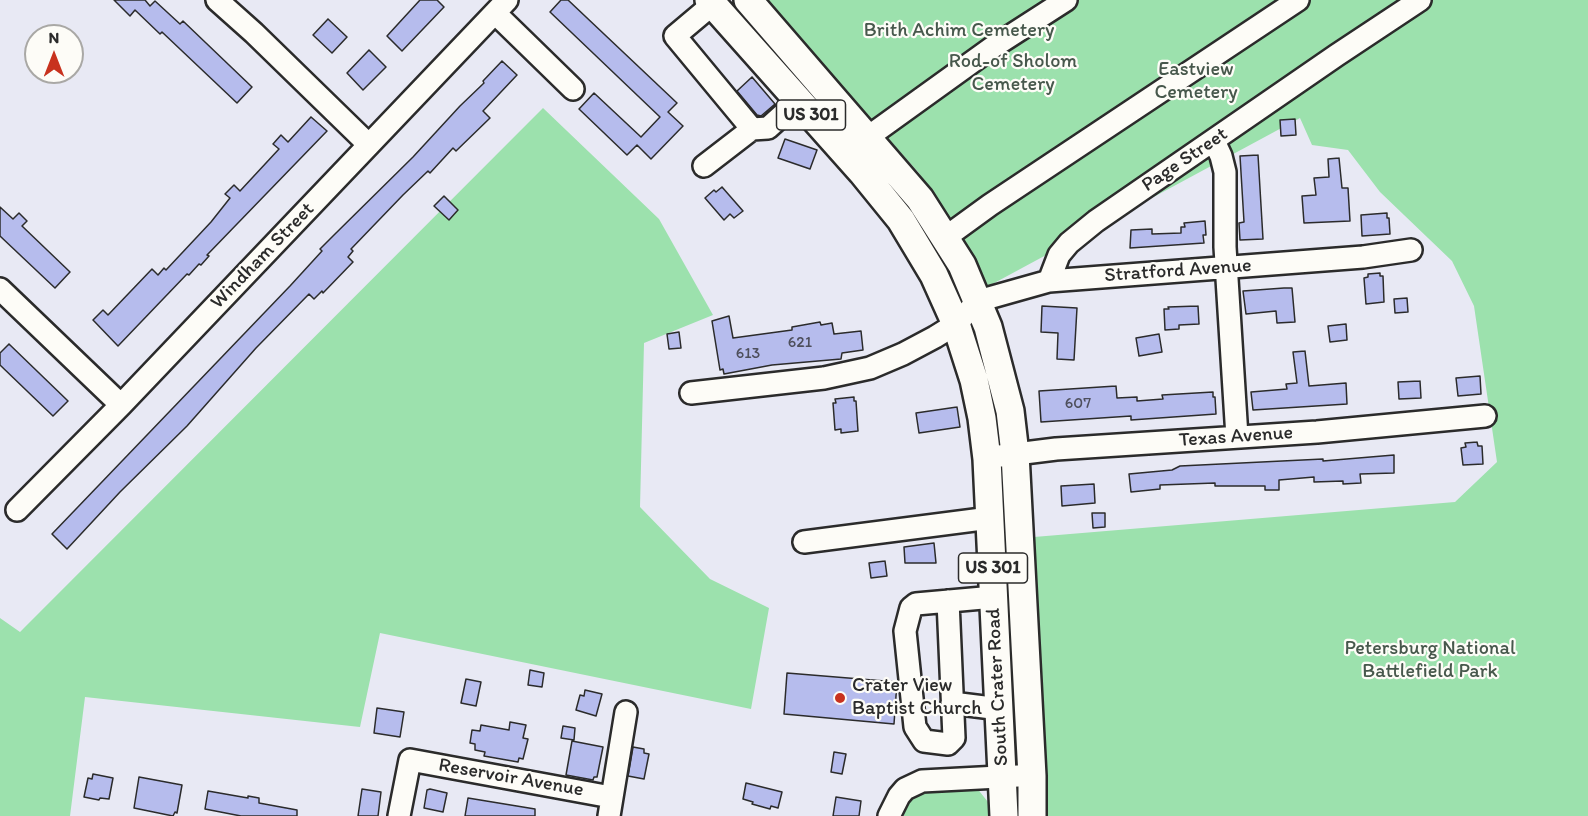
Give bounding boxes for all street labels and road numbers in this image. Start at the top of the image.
road number: US 301 [776,100,846,130]
street label: Page Street [1138,123,1232,197]
street label: Windham Street [206,198,320,314]
street label: Stratford Avenue [1104,254,1252,288]
street label: Texas Avenue [1178,421,1294,453]
road number: US 301 [958,553,1028,583]
street label: South Crater Road [982,607,1014,767]
street label: Reservoir Avenue [437,753,585,803]

